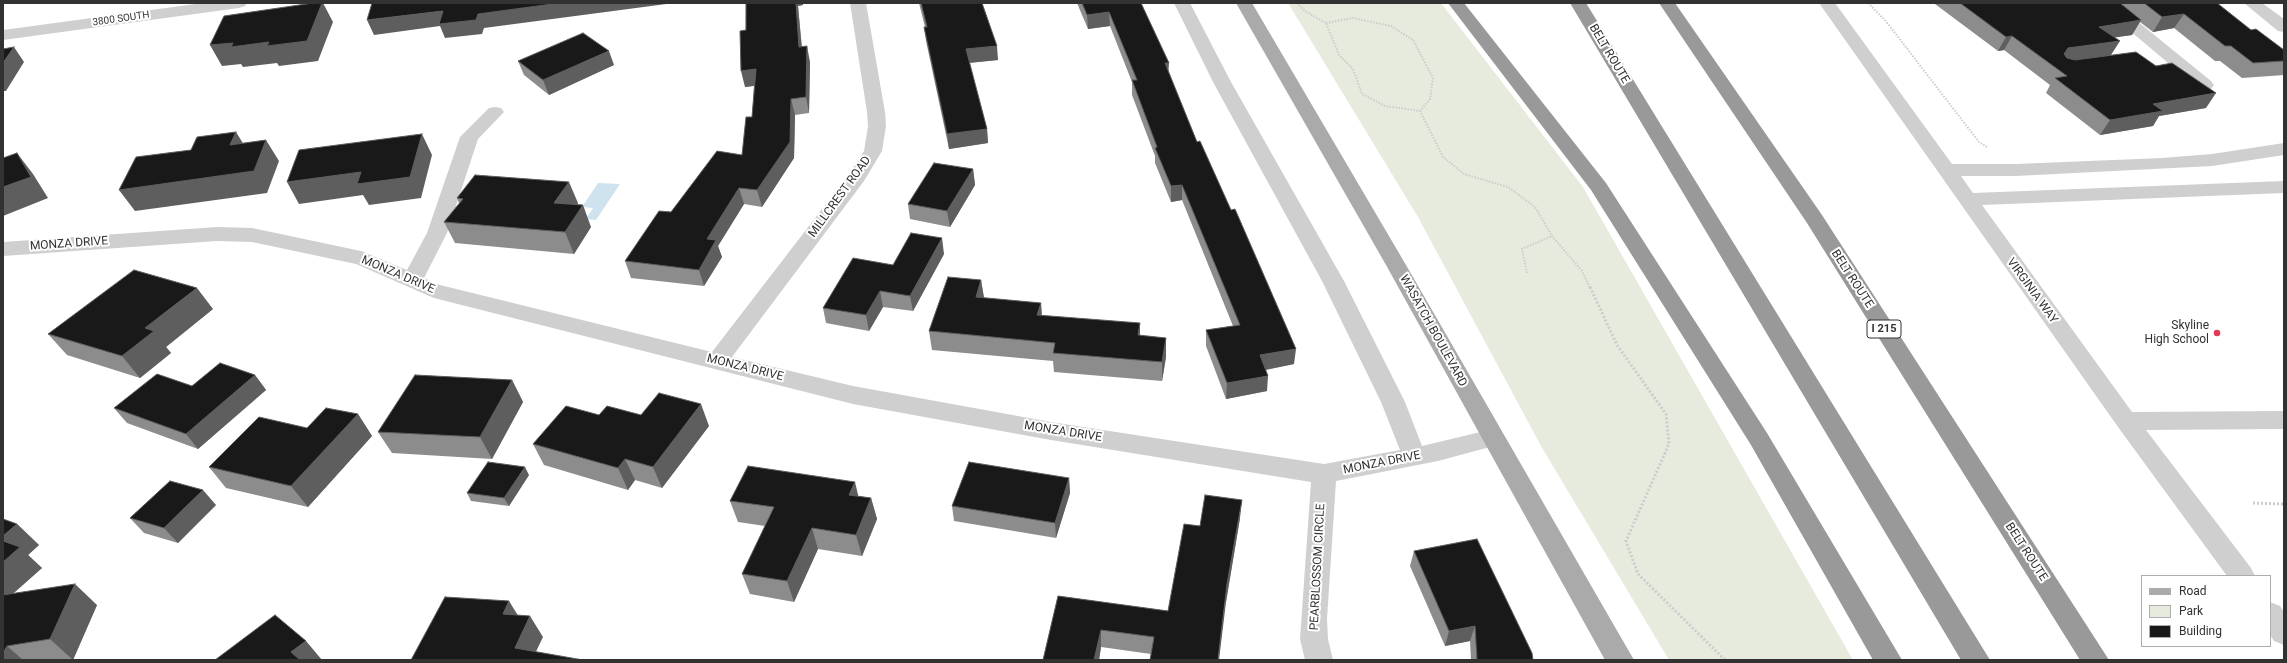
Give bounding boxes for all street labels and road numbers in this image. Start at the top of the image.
street label: 3800 SOUTH [92,9,150,29]
street label: BELT ROUTE [1586,22,1632,86]
street label: MILLCREST ROAD [806,154,874,240]
street label: MONZA DRIVE [29,234,109,254]
street label: BELT ROUTE [1828,247,1876,311]
street label: MONZA DRIVE [359,253,437,297]
street label: VIRGINIA WAY [2003,255,2061,327]
street label: WASATCH BOULEVARD [1396,272,1470,390]
road number: I 215 [1867,320,1901,338]
street label: MONZA DRIVE [705,352,785,384]
street label: MONZA DRIVE [1023,419,1103,445]
street label: MONZA DRIVE [1342,448,1422,478]
street label: PEARBLOSSOM CIRCLE [1307,503,1329,631]
street label: BELT ROUTE [2002,520,2050,584]

